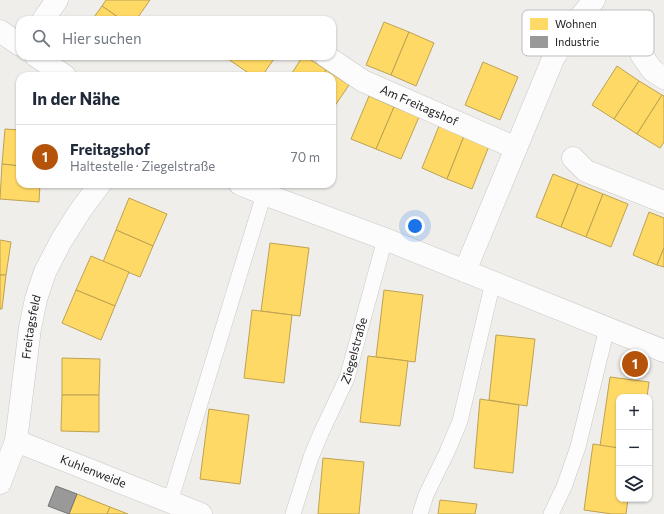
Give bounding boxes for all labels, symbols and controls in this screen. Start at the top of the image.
legend [522,10,654,56]
search box [16,16,336,60]
text: Wohnen [555,17,597,30]
icon: search [30,27,52,49]
text: Hier suchen [62,29,142,47]
text: Industrie [555,35,600,48]
street label: Am Freitagshof [378,81,461,128]
text: In der Nähe [32,88,120,109]
text: Freitagshof [70,140,150,158]
text: 1 [42,149,48,165]
text: 70 m [291,149,320,165]
text: Haltestelle · Ziegelstraße [70,158,215,174]
your location [405,216,425,236]
street label: Freitagsfeld [18,293,43,360]
street label: Ziegelstraße [337,316,369,386]
pin: 1 [622,349,648,379]
map controls [616,394,652,502]
button: + [616,394,652,430]
button: − [616,430,652,466]
street label: Kuhlenweide [59,451,129,490]
button: layers [616,466,652,502]

